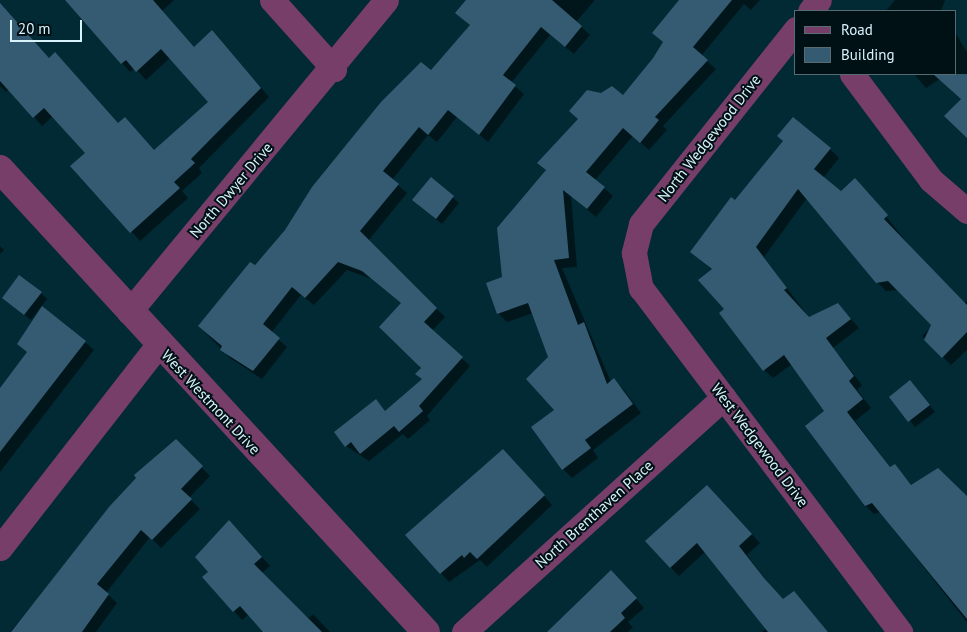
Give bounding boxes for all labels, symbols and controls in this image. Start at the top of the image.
scale bar [12,10,85,42]
legend [794,10,957,75]
text: 20 m [18,19,51,38]
text: Road [841,20,873,39]
text: Building [841,45,895,64]
street label: North Wedgewood Drive [654,71,764,205]
street label: North Dwyer Drive [186,139,276,241]
street label: West Westmont Drive [158,346,264,458]
street label: West Wedgewood Drive [708,380,812,510]
street label: North Brenthaven Place [531,456,657,572]

